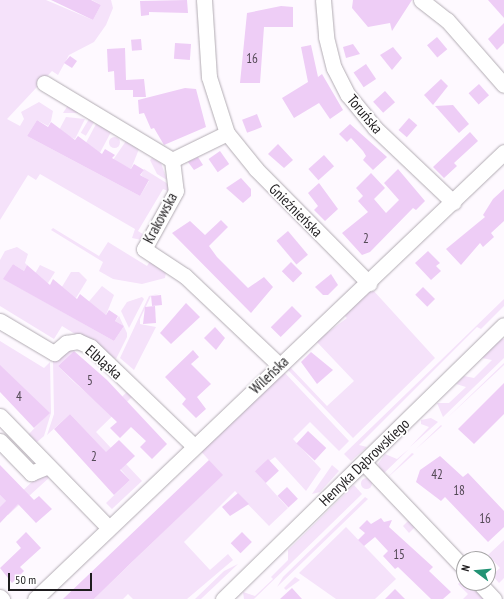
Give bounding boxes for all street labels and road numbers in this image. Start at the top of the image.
street label: Toruńska [343,91,387,137]
street label: Gnieźnieńska [266,180,326,240]
street label: Krakowska [139,190,181,246]
street label: Elbląska [82,341,126,383]
street label: Wileńska [246,352,292,398]
street label: Henryka Dąbrowskiego [315,414,413,510]

